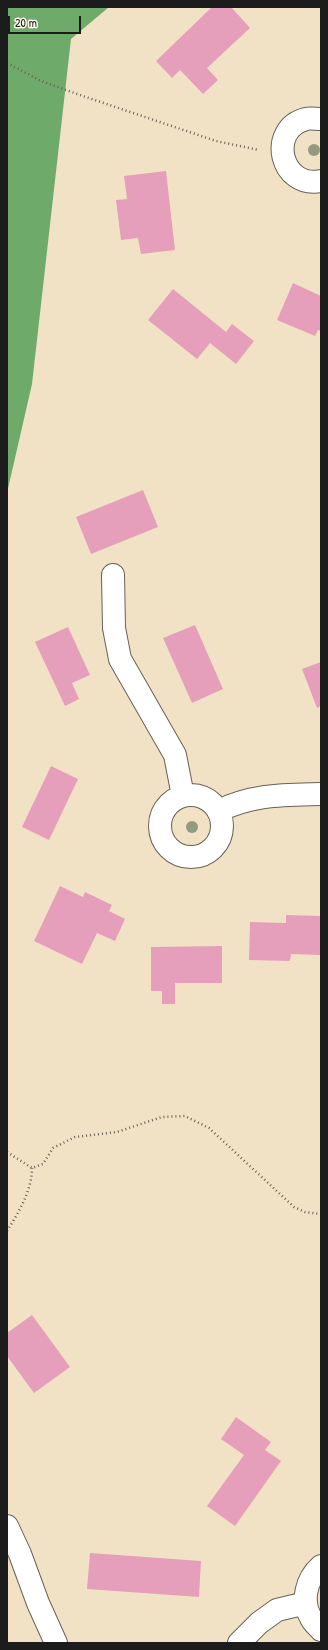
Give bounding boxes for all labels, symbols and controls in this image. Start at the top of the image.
scale bar [10,8,83,34]
text: 20 m [15,14,37,31]

